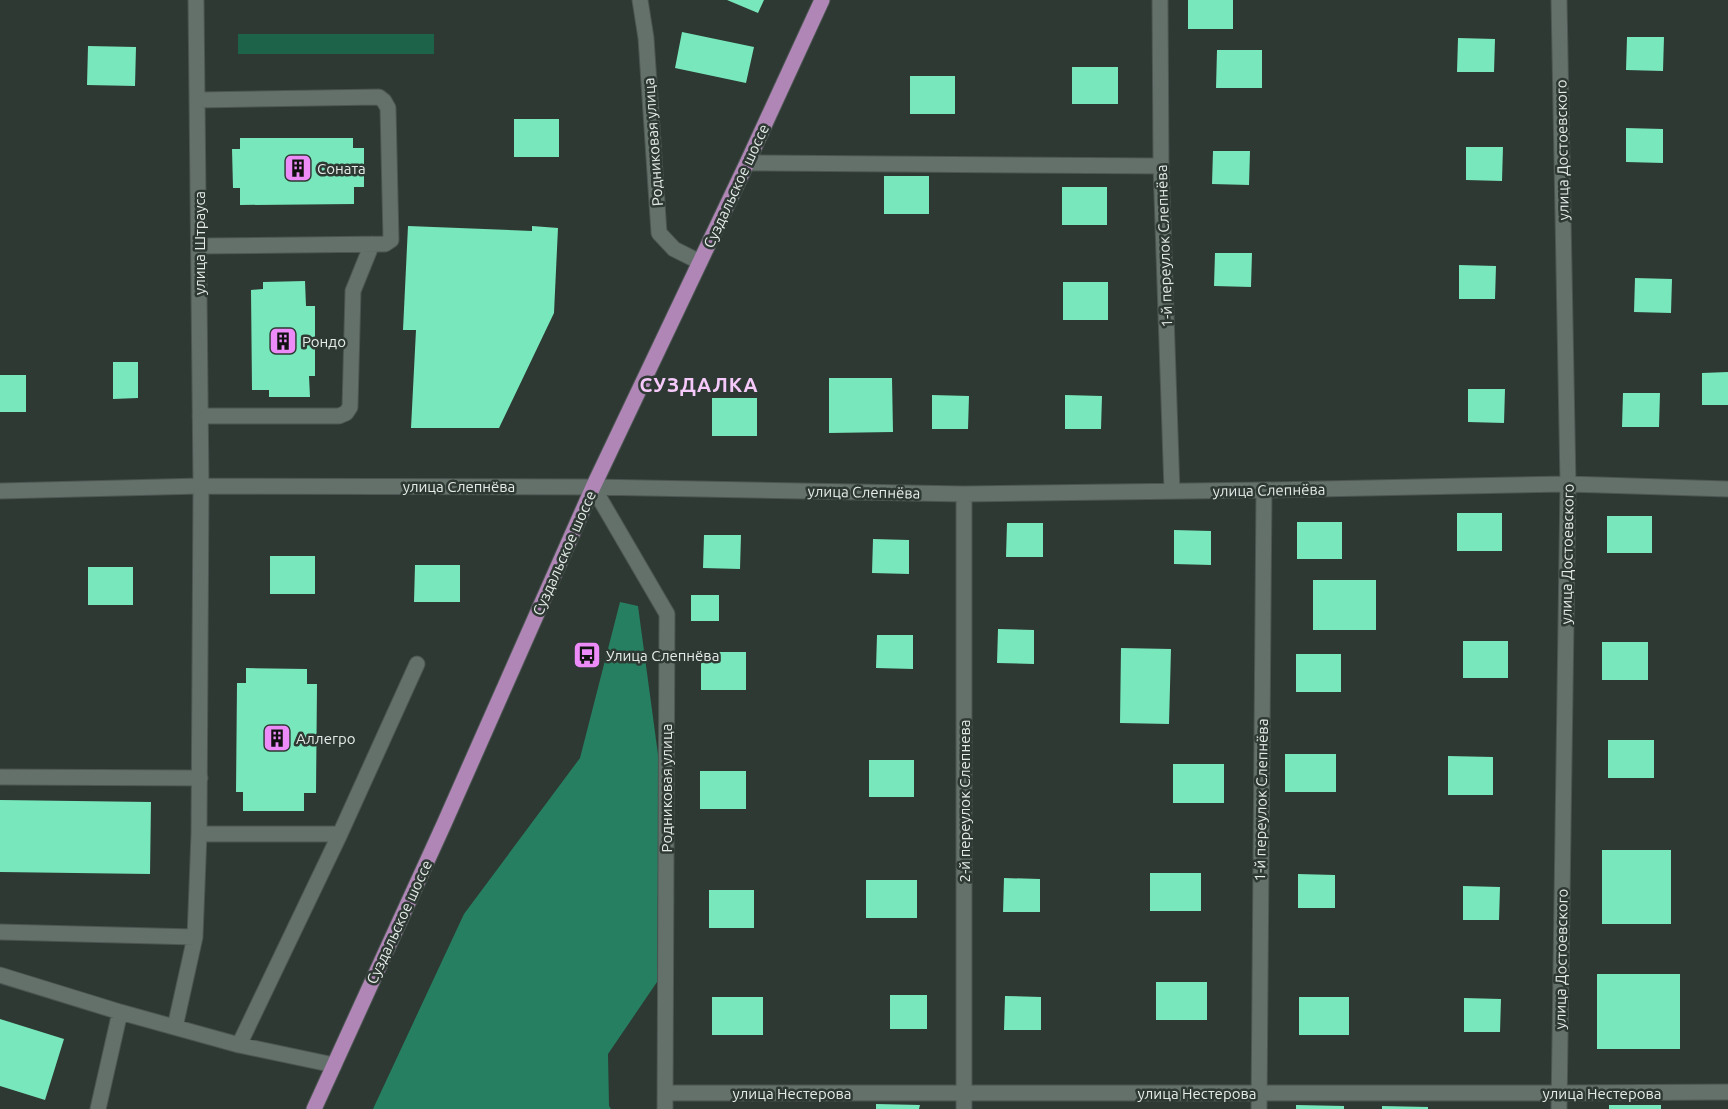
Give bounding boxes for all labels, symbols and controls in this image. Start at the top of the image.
street label: Родниковая улица [640,77,666,207]
street label: улица Достоевского [1552,79,1572,221]
street label: Суздальское шоссе [700,121,772,251]
building icon: Соната [283,153,313,183]
place label: Соната [317,160,366,177]
street label: 1-й переулок Слепнёва [1153,164,1175,328]
street label: улица Штрауса [191,191,208,295]
building icon: Рондо [268,326,298,356]
place label: Рондо [302,333,346,350]
district label: СУЗДАЛКА [639,373,759,396]
street label: улица Слепнёва [403,478,515,495]
street label: улица Слепнёва [1213,481,1325,499]
street label: улица Слепнёва [808,483,920,501]
street label: улица Достоевского [1557,483,1577,625]
street label: Суздальское шоссе [529,488,599,618]
bus stop icon: Улица Слепнёва [572,640,602,670]
place label: Улица Слепнёва [606,647,719,664]
street label: 1-й переулок Слепнёва [1251,718,1271,882]
street label: 2-й переулок Слепнева [956,720,973,882]
building icon: Аллегро [262,723,292,753]
street label: Родниковая улица [658,724,675,852]
place label: Аллегро [296,730,356,747]
street label: Суздальское шоссе [363,857,435,987]
street label: улица Достоевского [1551,888,1571,1030]
street label: улица Нестерова [733,1085,851,1102]
street label: улица Нестерова [1138,1085,1256,1102]
street label: улица Нестерова [1543,1085,1661,1102]

